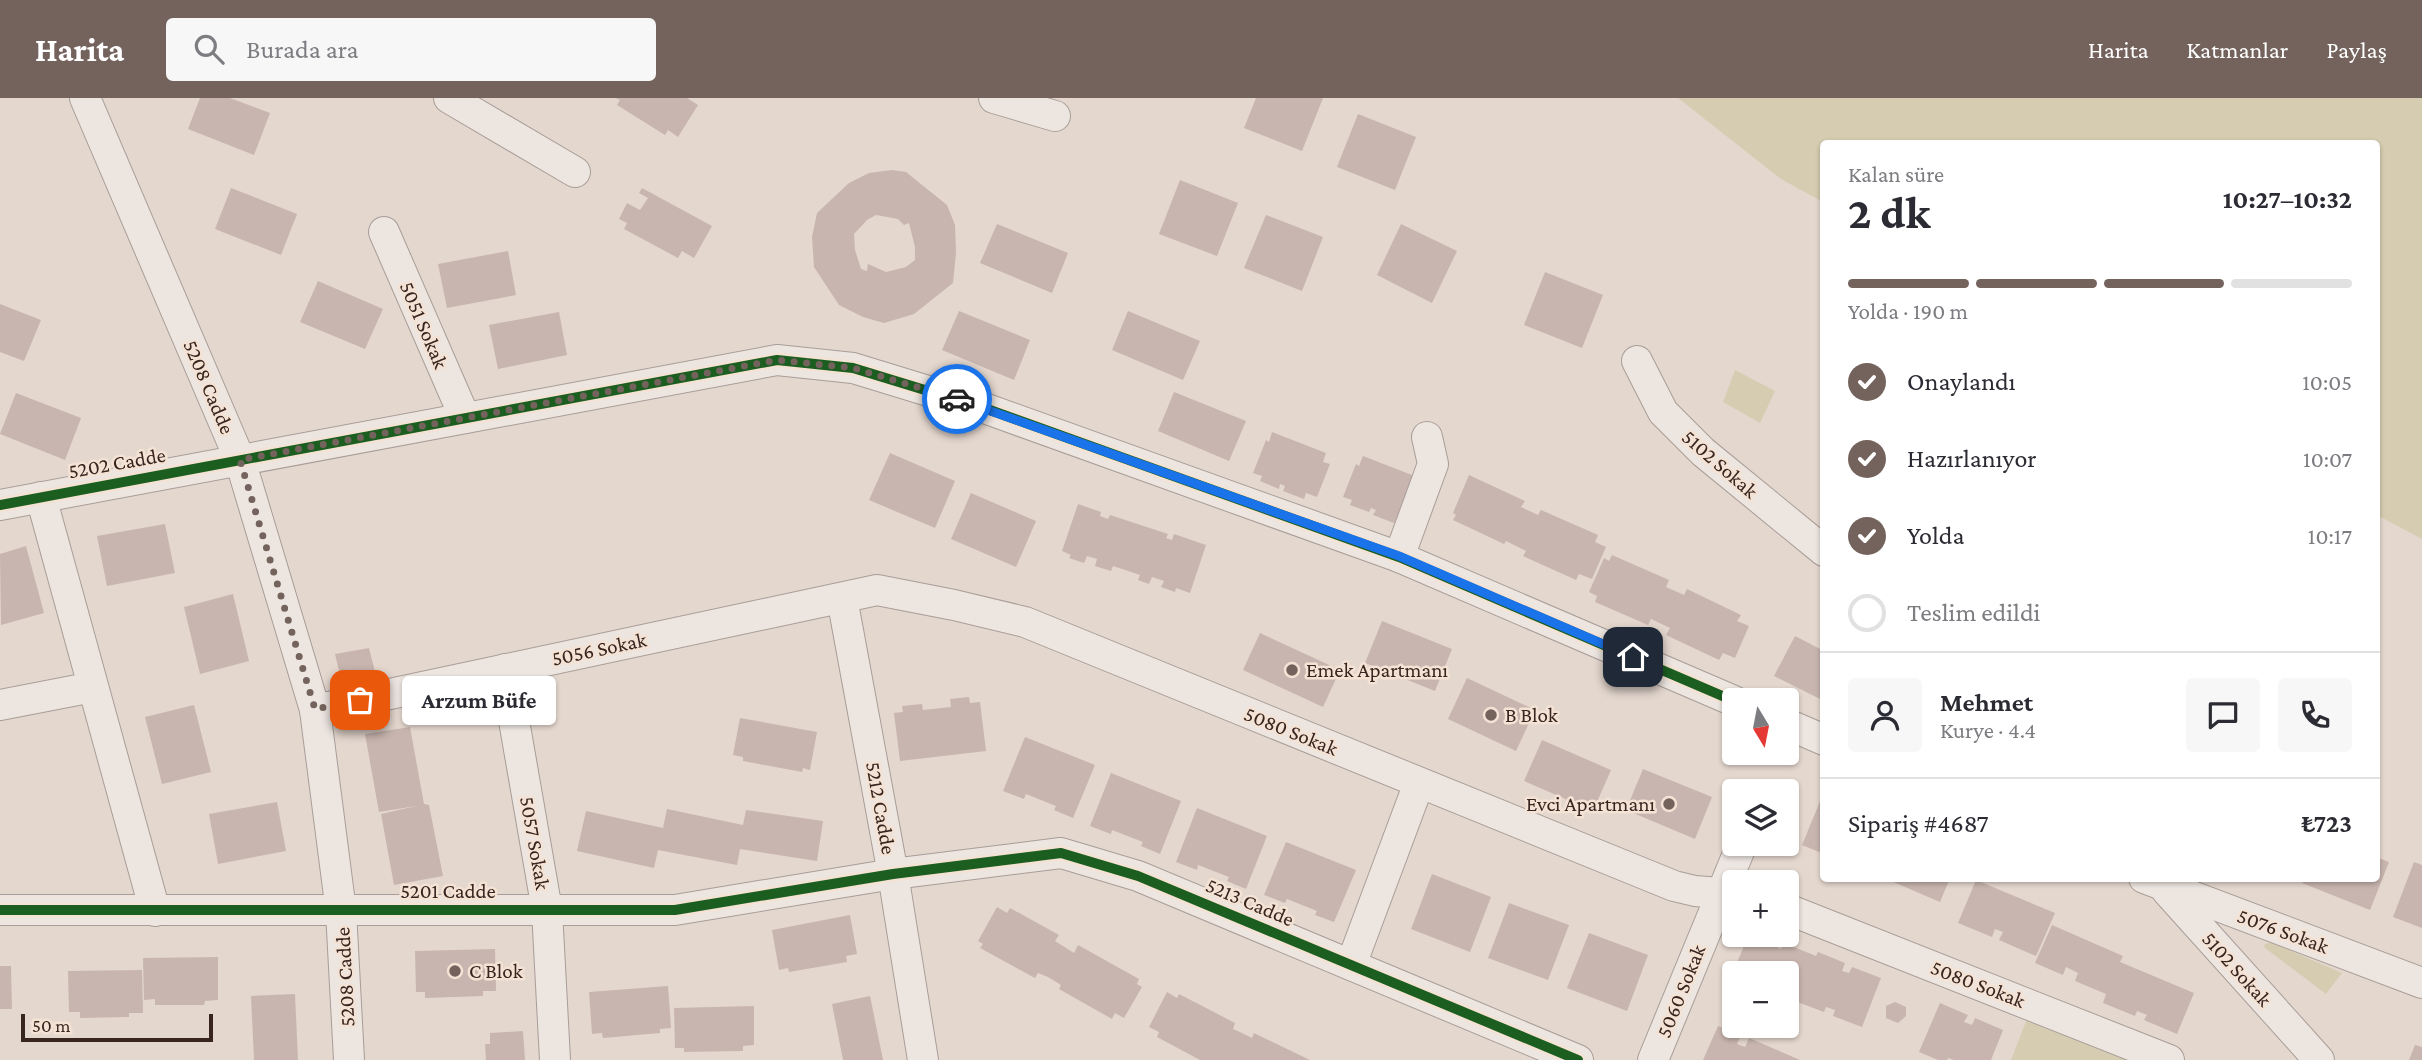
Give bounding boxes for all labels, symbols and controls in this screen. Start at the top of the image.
search box [166,18,656,81]
icon: search [190,30,228,68]
text: Harita [35,31,124,68]
text: Burada ara [246,35,359,64]
text: Harita [2088,36,2149,63]
text: Katmanlar [2187,36,2288,63]
text: Paylaş [2326,36,2387,63]
text: Kalan süre [1848,161,1944,187]
text: 10:27–10:32 [2223,185,2352,214]
text: 2 dk [1848,187,1930,238]
street label: 5051 Sokak [395,278,453,372]
text: Yolda · 190 m [1848,298,1968,324]
street label: 5208 Cadde [178,336,240,438]
icon: check [1848,363,1886,401]
courier [922,364,992,434]
text: Onaylandı [1907,367,2016,396]
text: 10:05 [2302,369,2352,395]
icon: car [938,380,976,418]
street label: 5102 Sokak [1677,425,1763,503]
icon: check [1848,440,1886,478]
street label: 5202 Cadde [66,443,168,483]
text: Hazırlanıyor [1907,444,2037,473]
text: 10:07 [2303,446,2352,472]
icon: check [1848,517,1886,555]
text: Yolda [1907,521,1964,550]
text: 10:17 [2308,523,2352,549]
text: Teslim edildi [1907,598,2040,627]
street label: 5056 Sokak [549,627,649,671]
pin [1603,627,1663,687]
icon: home [1614,638,1652,676]
place label: Emek Apartmanı [1306,658,1448,682]
marker: Emek Apartmanı [1284,662,1300,678]
pin [330,670,390,730]
callout: Arzum Büfe [402,676,556,724]
button: person [1848,678,1922,752]
button: chat [2186,678,2260,752]
button: phone [2278,678,2352,752]
icon: bag [341,681,379,719]
text: Arzum Büfe [422,687,536,713]
north arrow [1722,688,1799,765]
map controls [1722,688,1799,1038]
text: Mehmet [1940,688,2033,717]
street label: 5080 Sokak [1241,701,1341,761]
place label: B Blok [1505,703,1558,727]
marker: B Blok [1483,707,1499,723]
text: Kurye · 4.4 [1940,717,2036,743]
street label: 5212 Cadde [861,760,901,856]
button: layers [1722,779,1799,856]
place label: Evci Apartmanı [1526,792,1655,816]
street label: 5057 Sokak [515,794,555,892]
marker: Evci Apartmanı [1661,796,1677,812]
text: Sipariş #4687 [1848,809,1988,838]
text: ₺723 [2302,809,2352,838]
button: + [1722,870,1799,947]
street label: 5213 Cadde [1202,873,1298,931]
street label: 5201 Cadde [400,879,496,903]
street label: 5076 Sokak [2234,903,2332,959]
street label: 5208 Cadde [330,927,360,1027]
street label: 5102 Sokak [2197,927,2277,1011]
street label: 5060 Sokak [1651,941,1711,1041]
street label: 5080 Sokak [1928,955,2028,1013]
place label: C Blok [469,959,523,983]
button: − [1722,961,1799,1038]
marker: C Blok [447,963,463,979]
scale bar [21,1011,214,1043]
text: 50 m [32,1015,71,1036]

